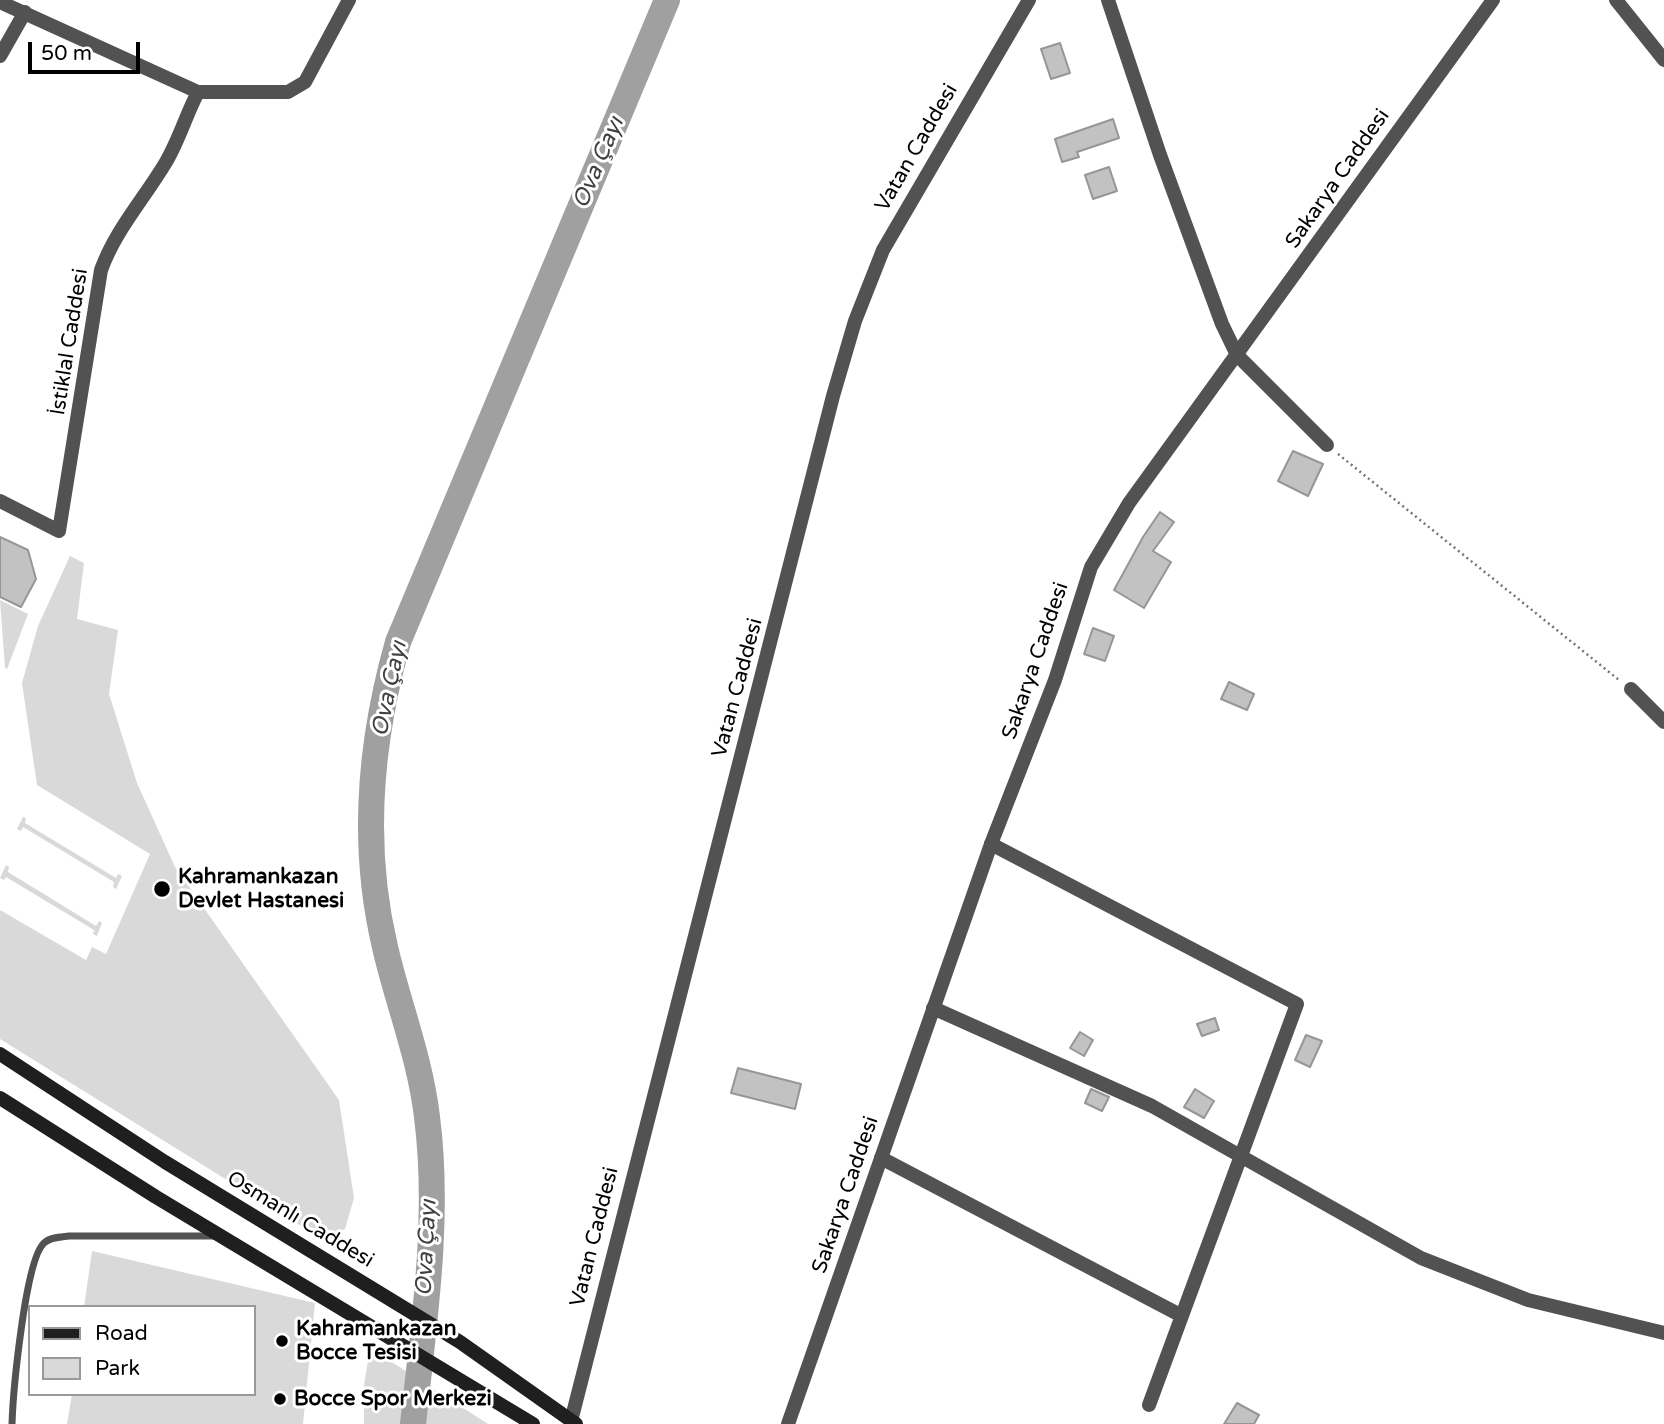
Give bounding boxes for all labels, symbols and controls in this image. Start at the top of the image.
scale bar [32,28,144,72]
text: 50 m [41,41,92,66]
street label: Vatan Caddesi [870,80,964,216]
street label: Sakarya Caddesi [1281,104,1395,254]
water label: Ova Çayı [567,113,631,213]
street label: İstiklal Caddesi [46,267,94,417]
street label: Sakarya Caddesi [997,579,1075,743]
street label: Vatan Caddesi [707,616,769,760]
water label: Ova Çayı [366,639,414,739]
place label: Kahramankazan Devlet Hastanesi [178,864,344,914]
marker: Kahramankazan Devlet Hastanesi [152,879,172,899]
street label: Sakarya Caddesi [807,1113,885,1277]
street label: Vatan Caddesi [565,1165,625,1309]
street label: Osmanlı Caddesi [222,1166,378,1274]
water label: Ova Çayı [411,1199,443,1297]
legend [28,1305,256,1396]
place label: Kahramankazan Bocce Tesisi [296,1316,456,1366]
text: Road [95,1321,148,1346]
marker: Kahramankazan Bocce Tesisi [274,1333,290,1349]
text: Park [95,1356,140,1381]
place label: Bocce Spor Merkezi [294,1386,492,1412]
marker: Bocce Spor Merkezi [272,1391,288,1407]

